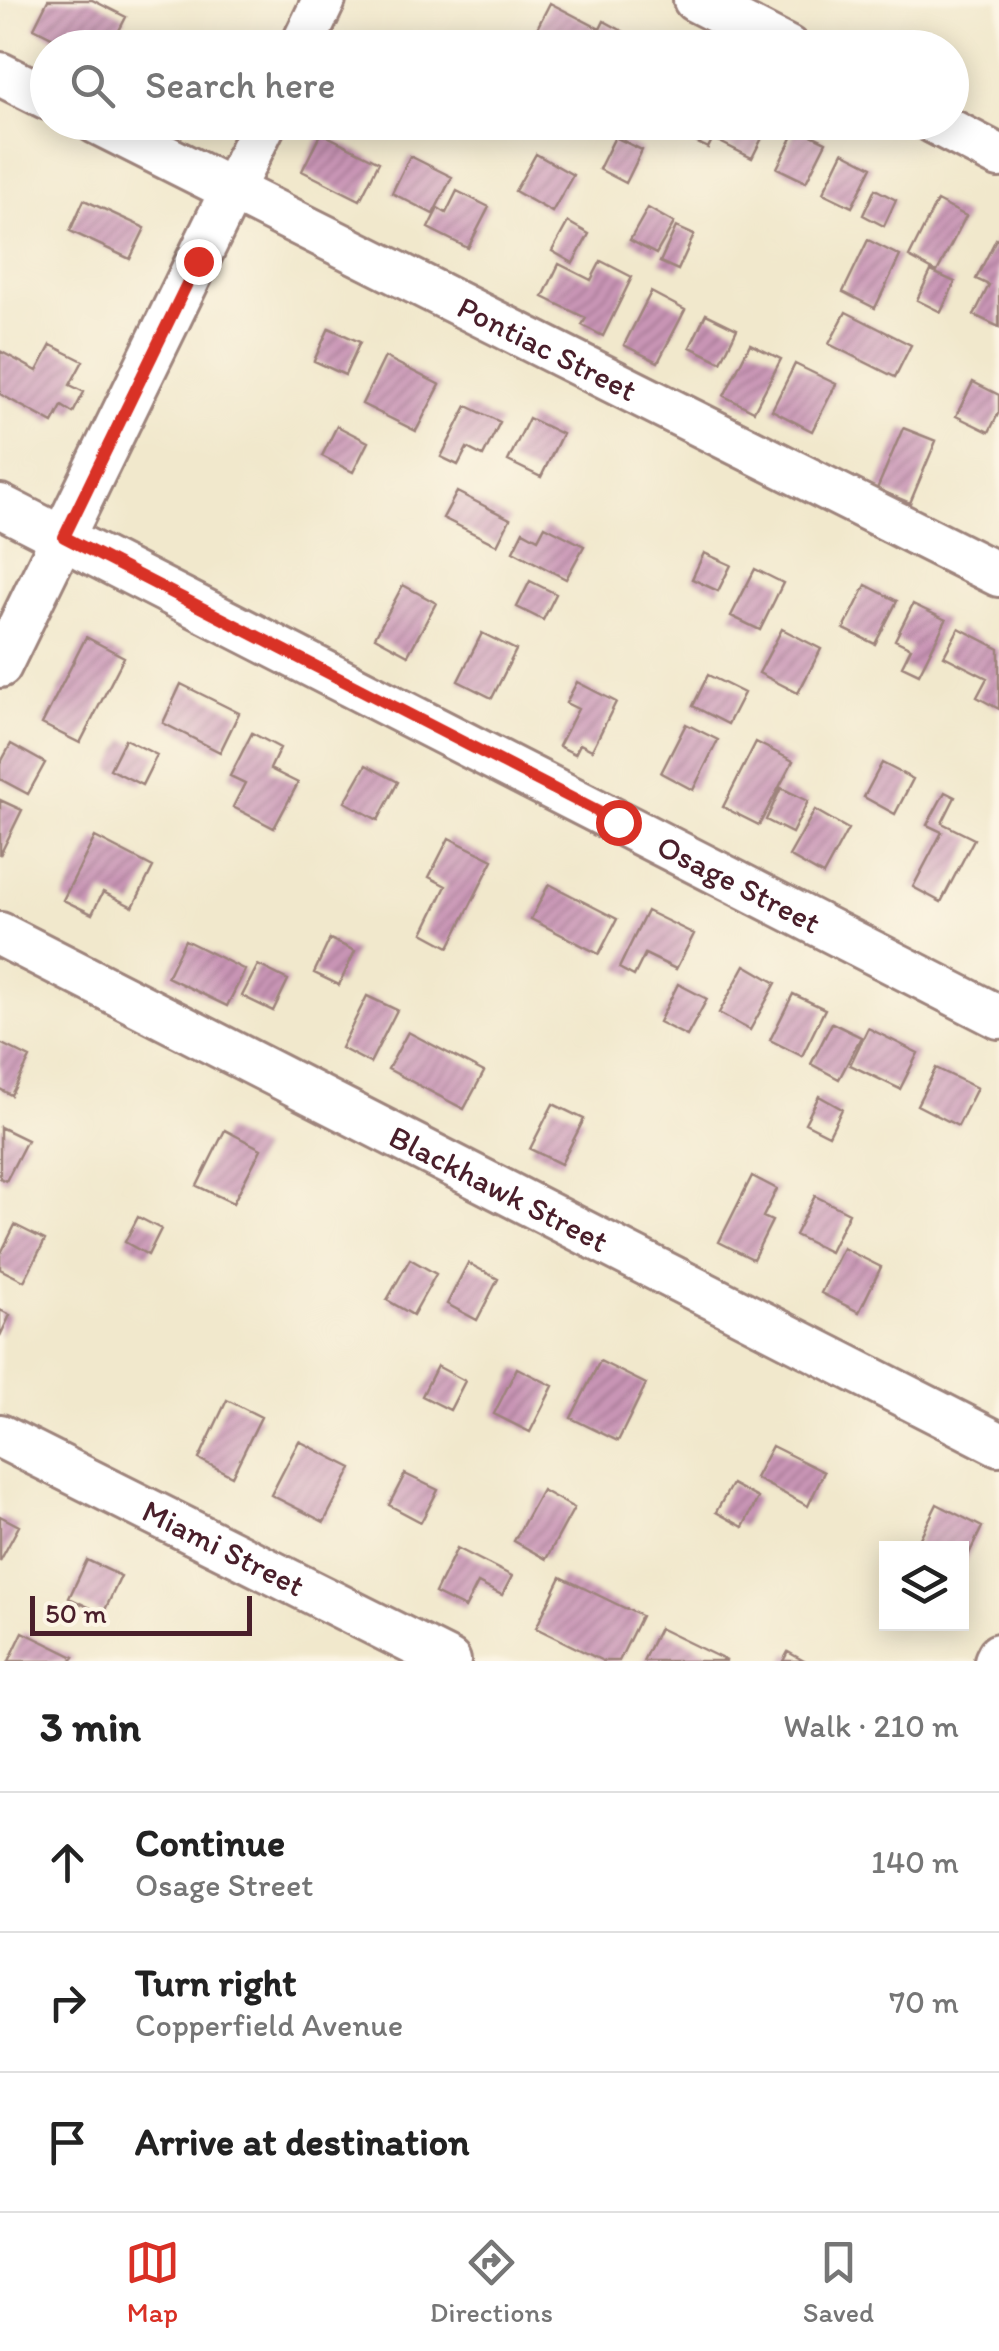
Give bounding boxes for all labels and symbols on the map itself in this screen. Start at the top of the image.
route end [176,239,222,285]
street label: Pontiac Street [452,288,643,409]
route start [596,800,642,846]
street label: Osage Street [651,826,827,941]
street label: Blackhawk Street [383,1117,615,1260]
street label: Miami Street [136,1491,311,1605]
scale bar [30,1591,252,1636]

